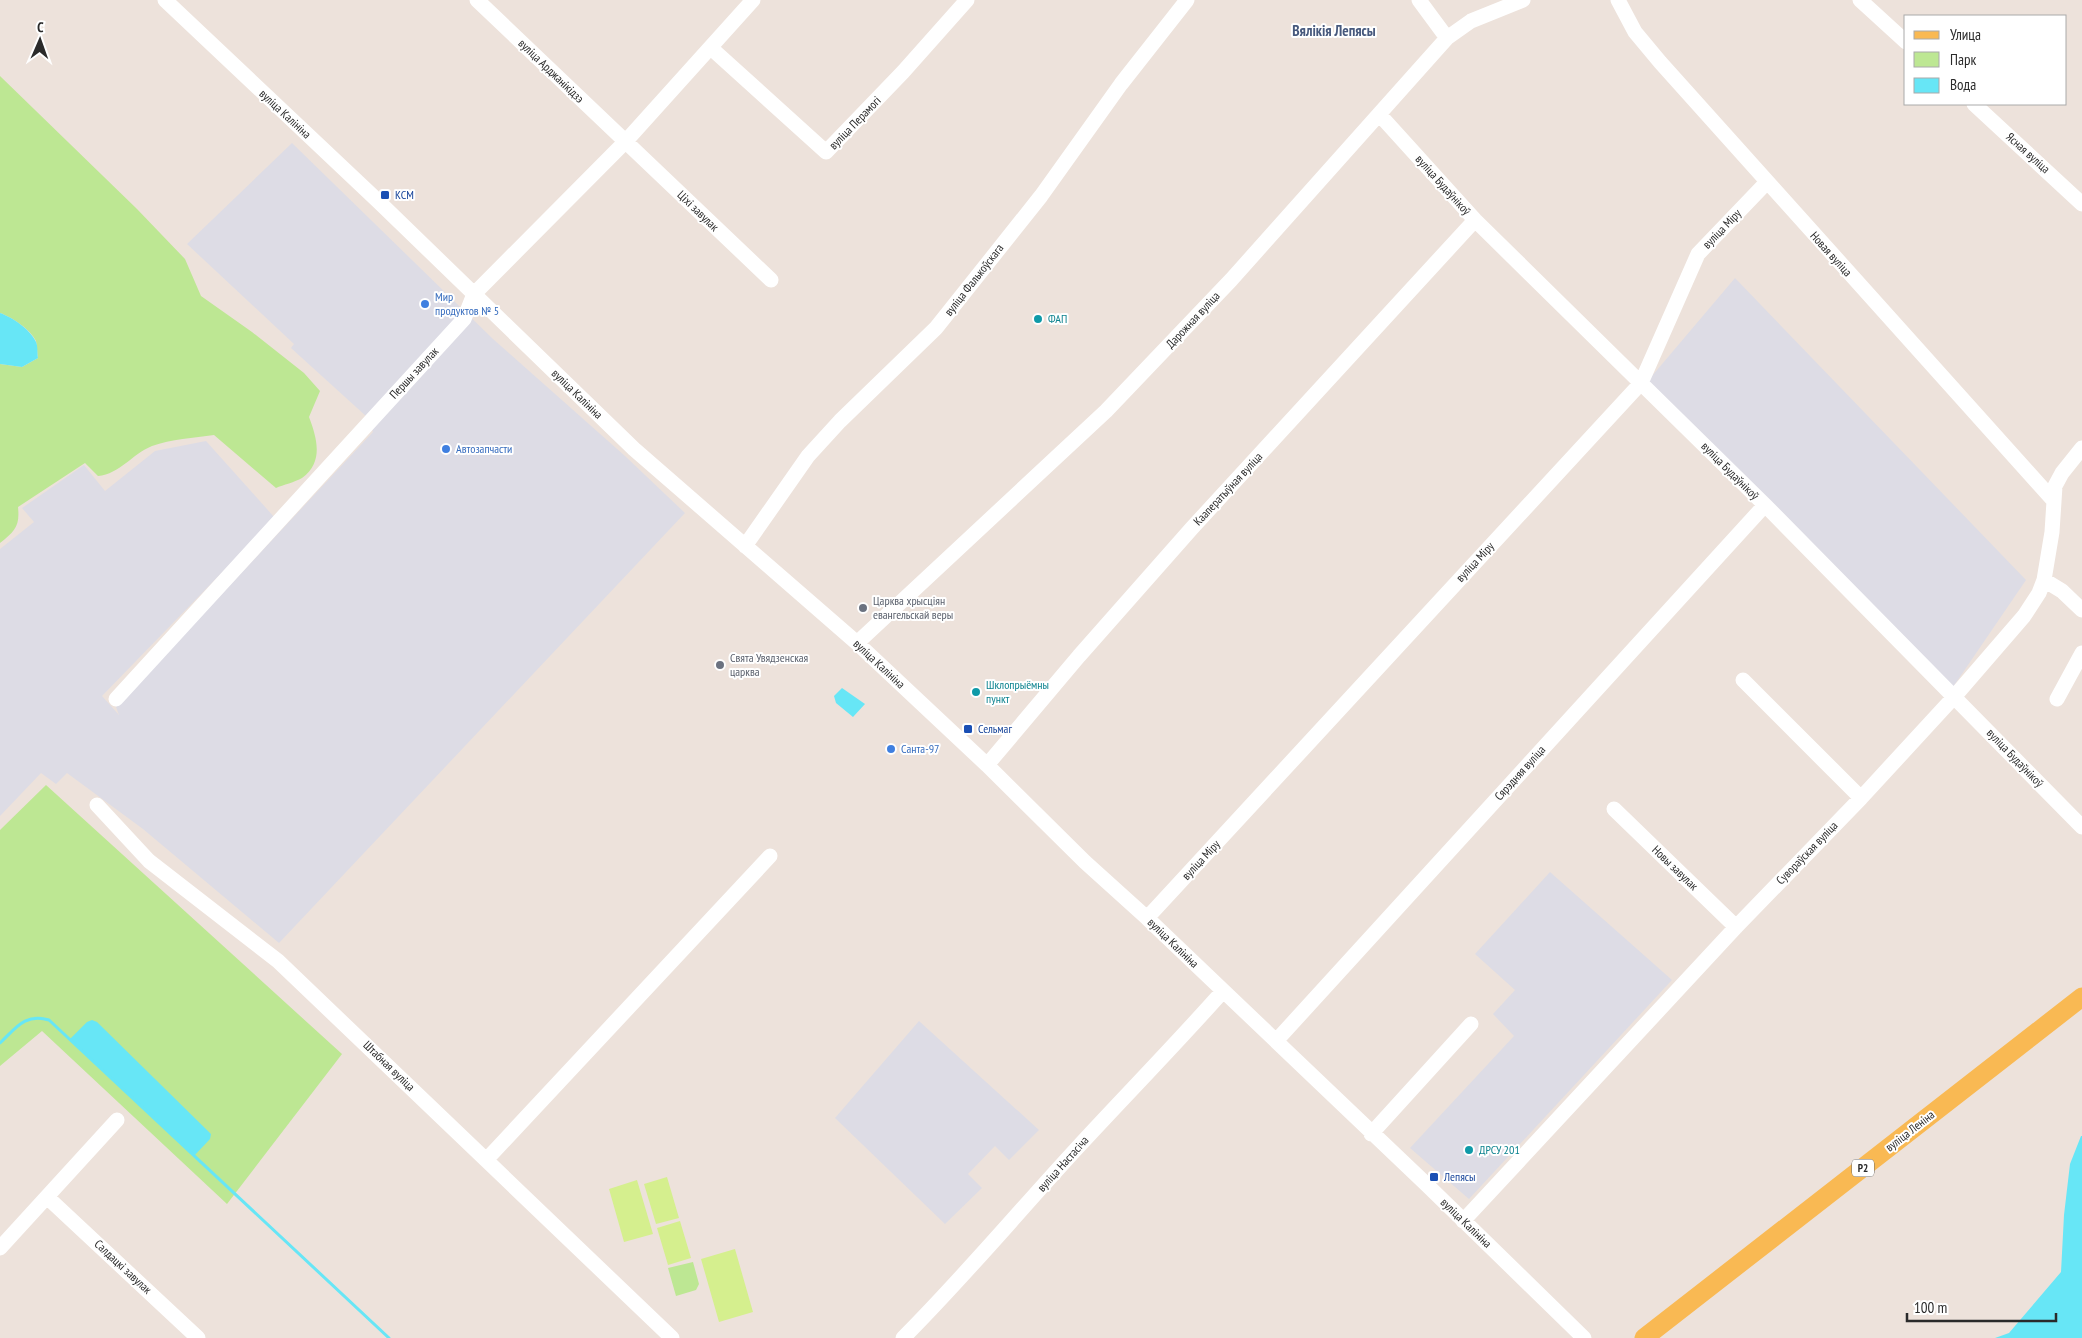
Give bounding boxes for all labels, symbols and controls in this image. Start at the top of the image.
north arrow [15,15,65,65]
legend [1904,15,2067,105]
text: С [37,18,45,36]
district label: Вялікія Лепясы [1292,21,1376,40]
text: Улица [1950,25,1981,44]
street label: вуліца Арджанікідзэ [515,36,588,106]
text: Парк [1950,50,1976,69]
text: Вода [1950,75,1976,94]
street label: вуліца Калініна [256,86,314,142]
street label: вуліца Перамогі [826,93,884,152]
street label: Ясная вуліца [2003,129,2053,176]
street label: вуліца Будаўнікоў [1413,152,1475,218]
place label: КСМ [395,187,414,202]
street label: Ціхі завулак [674,187,722,234]
marker: КСМ [379,189,391,201]
street label: вуліца Міру [1699,205,1744,252]
street label: Новая вуліца [1807,228,1856,279]
street label: вуліца Фалькоўскага [941,241,1007,319]
street label: Дарожная вуліца [1163,288,1223,351]
place label: Мир продуктов № 5 [435,289,499,318]
marker: Мир продуктов № 5 [419,298,431,310]
place label: ФАП [1048,311,1067,326]
marker: ФАП [1032,313,1044,325]
street label: Першы завулак [386,343,442,402]
street label: вуліца Калініна [549,366,606,422]
street label: вуліца Будаўнікоў [1698,439,1763,503]
place label: Автозапчасти [456,441,512,456]
marker: Автозапчасти [440,443,452,455]
street label: Кааператыўная вуліца [1190,449,1265,528]
street label: вуліца Міру [1452,538,1497,585]
place label: Царква хрысціян евангельскай веры [873,593,953,622]
marker: Царква хрысціян евангельскай веры [857,602,869,614]
street label: вуліца Калініна [850,636,908,692]
place label: Свята Увядзенская царква [730,650,809,679]
marker: Свята Увядзенская царква [714,659,726,671]
place label: Шклопрыёмны пункт [986,677,1049,706]
marker: Шклопрыёмны пункт [970,686,982,698]
place label: Сельмаг [978,721,1012,736]
marker: Сельмаг [962,723,974,735]
street label: вуліца Будаўнікоў [1984,725,2047,790]
place label: Санта-97 [901,741,939,756]
street label: Сярэдняя вуліца [1491,742,1548,803]
marker: Санта-97 [885,743,897,755]
street label: Сувораўская вуліца [1773,818,1841,887]
street label: вуліца Міру [1178,836,1223,883]
street label: Новы завулак [1649,842,1702,893]
street label: вуліца Калініна [1145,915,1202,971]
street label: Штабная вуліца [360,1037,419,1094]
street label: вуліца Леніна [1882,1107,1937,1154]
street label: вуліца Настасіча [1034,1133,1092,1195]
place label: ДРСУ 201 [1479,1142,1520,1157]
marker: ДРСУ 201 [1463,1144,1475,1156]
road number: Р2 [1852,1160,1874,1176]
place label: Лепясы [1443,1169,1476,1184]
marker: Лепясы [1428,1171,1440,1183]
street label: вуліца Калініна [1438,1195,1495,1251]
street label: Салдацкі завулак [92,1236,155,1297]
scale bar [1907,1290,2056,1322]
text: 100 m [1914,1298,1947,1317]

